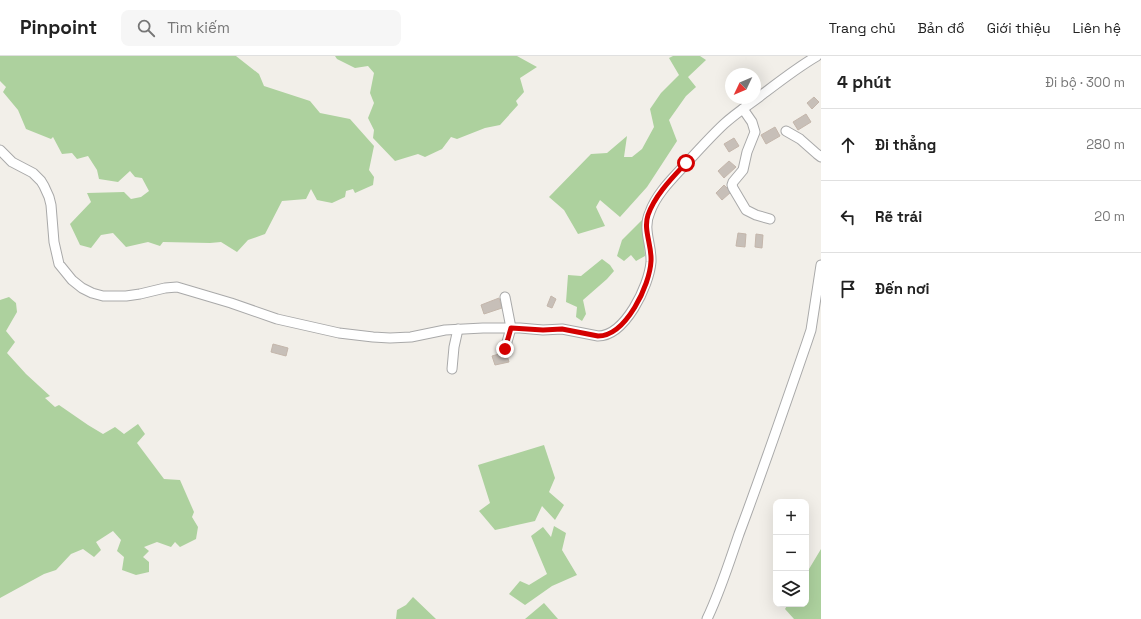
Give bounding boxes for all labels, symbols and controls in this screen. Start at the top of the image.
search box [121,10,401,46]
text: Pinpoint [20,15,97,40]
icon: search [135,17,157,39]
text: Tìm kiếm [167,18,230,37]
text: Trang chủ [829,19,896,37]
text: Bản đồ [918,19,965,37]
text: Giới thiệu [987,19,1051,37]
text: Liên hệ [1073,19,1121,37]
north arrow [725,68,761,104]
text: 4 phút [837,71,892,93]
text: Đi bộ · 300 m [1045,74,1125,91]
icon: ahead [837,134,859,156]
text: Đi thẳng [875,135,936,154]
text: 280 m [1086,136,1125,153]
route start [677,154,695,172]
icon: left [837,206,859,228]
text: Rẽ trái [875,207,922,226]
text: 20 m [1094,208,1125,225]
icon: arrive [837,278,859,300]
text: Đến nơi [875,279,930,298]
route end [496,340,514,358]
map controls [773,499,809,607]
button: + [773,499,809,535]
button: − [773,535,809,571]
button: layers [773,571,809,607]

